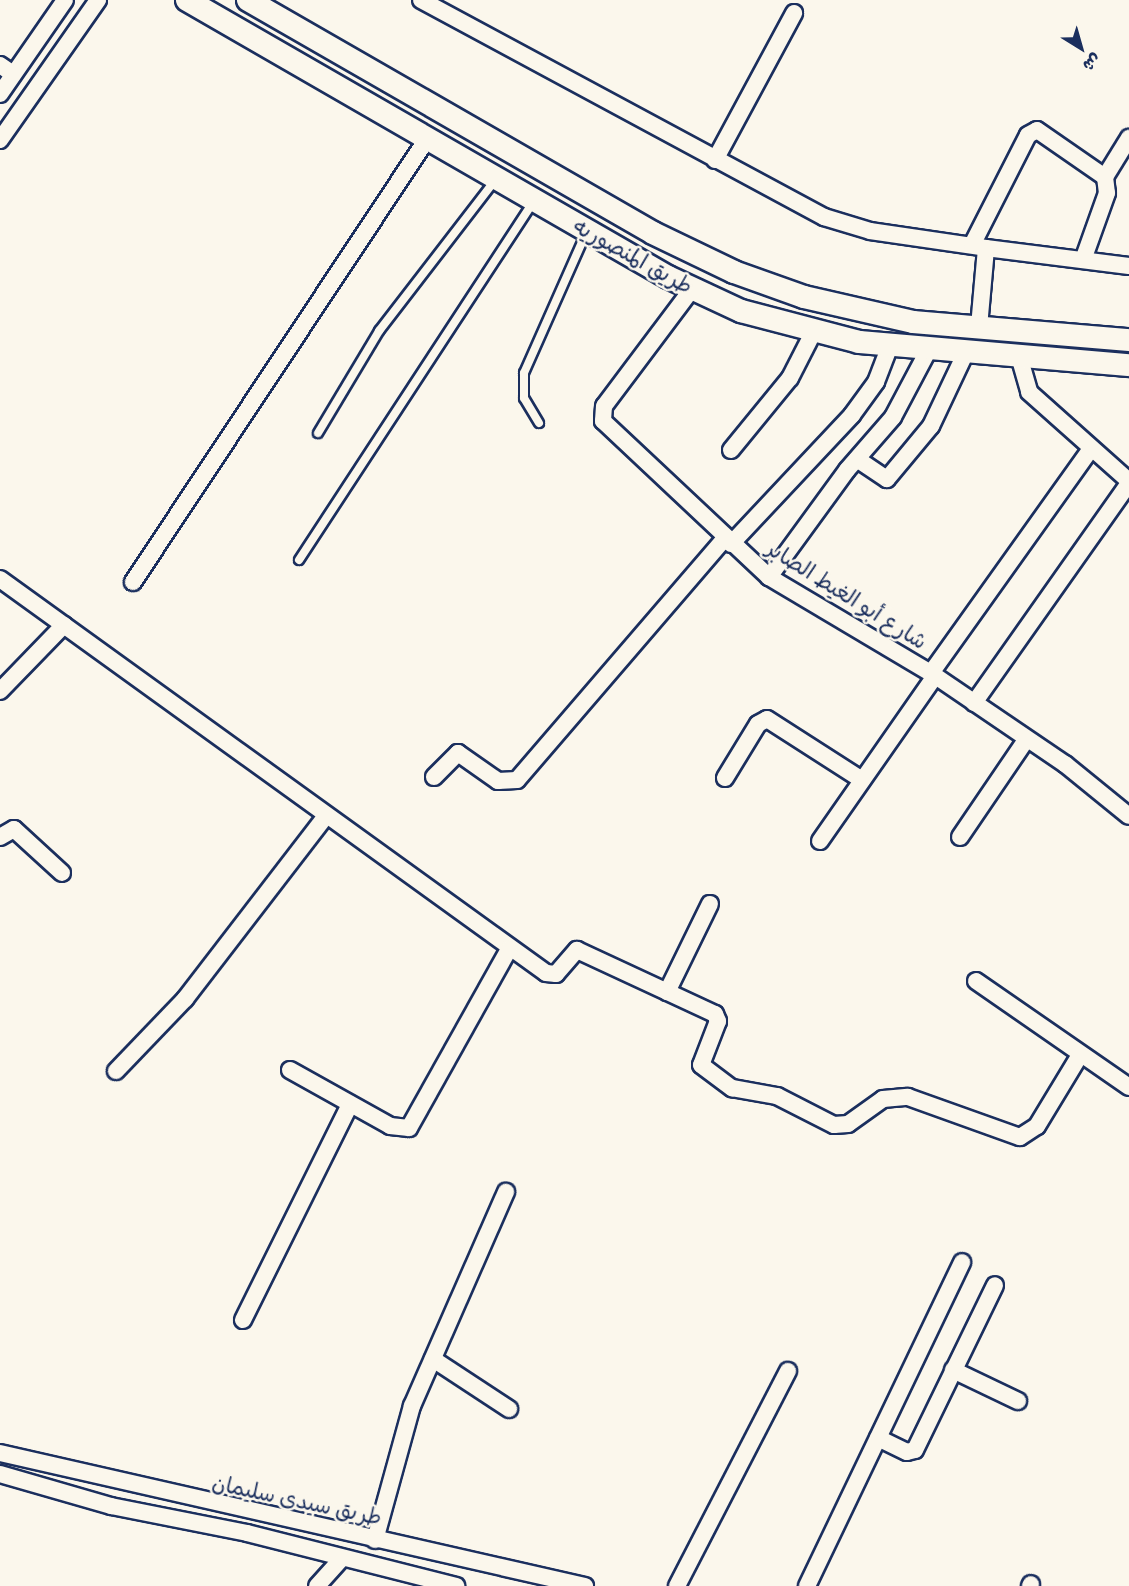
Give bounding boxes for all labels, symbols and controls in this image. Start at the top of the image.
north arrow [1051,18,1111,78]
text: ش [1079,50,1105,76]
street label: طريق المنصوريه [569,212,697,300]
street label: شارع أبو الغيط الصابر [762,535,932,655]
street label: طريق سيدى سليمان [210,1469,384,1531]

